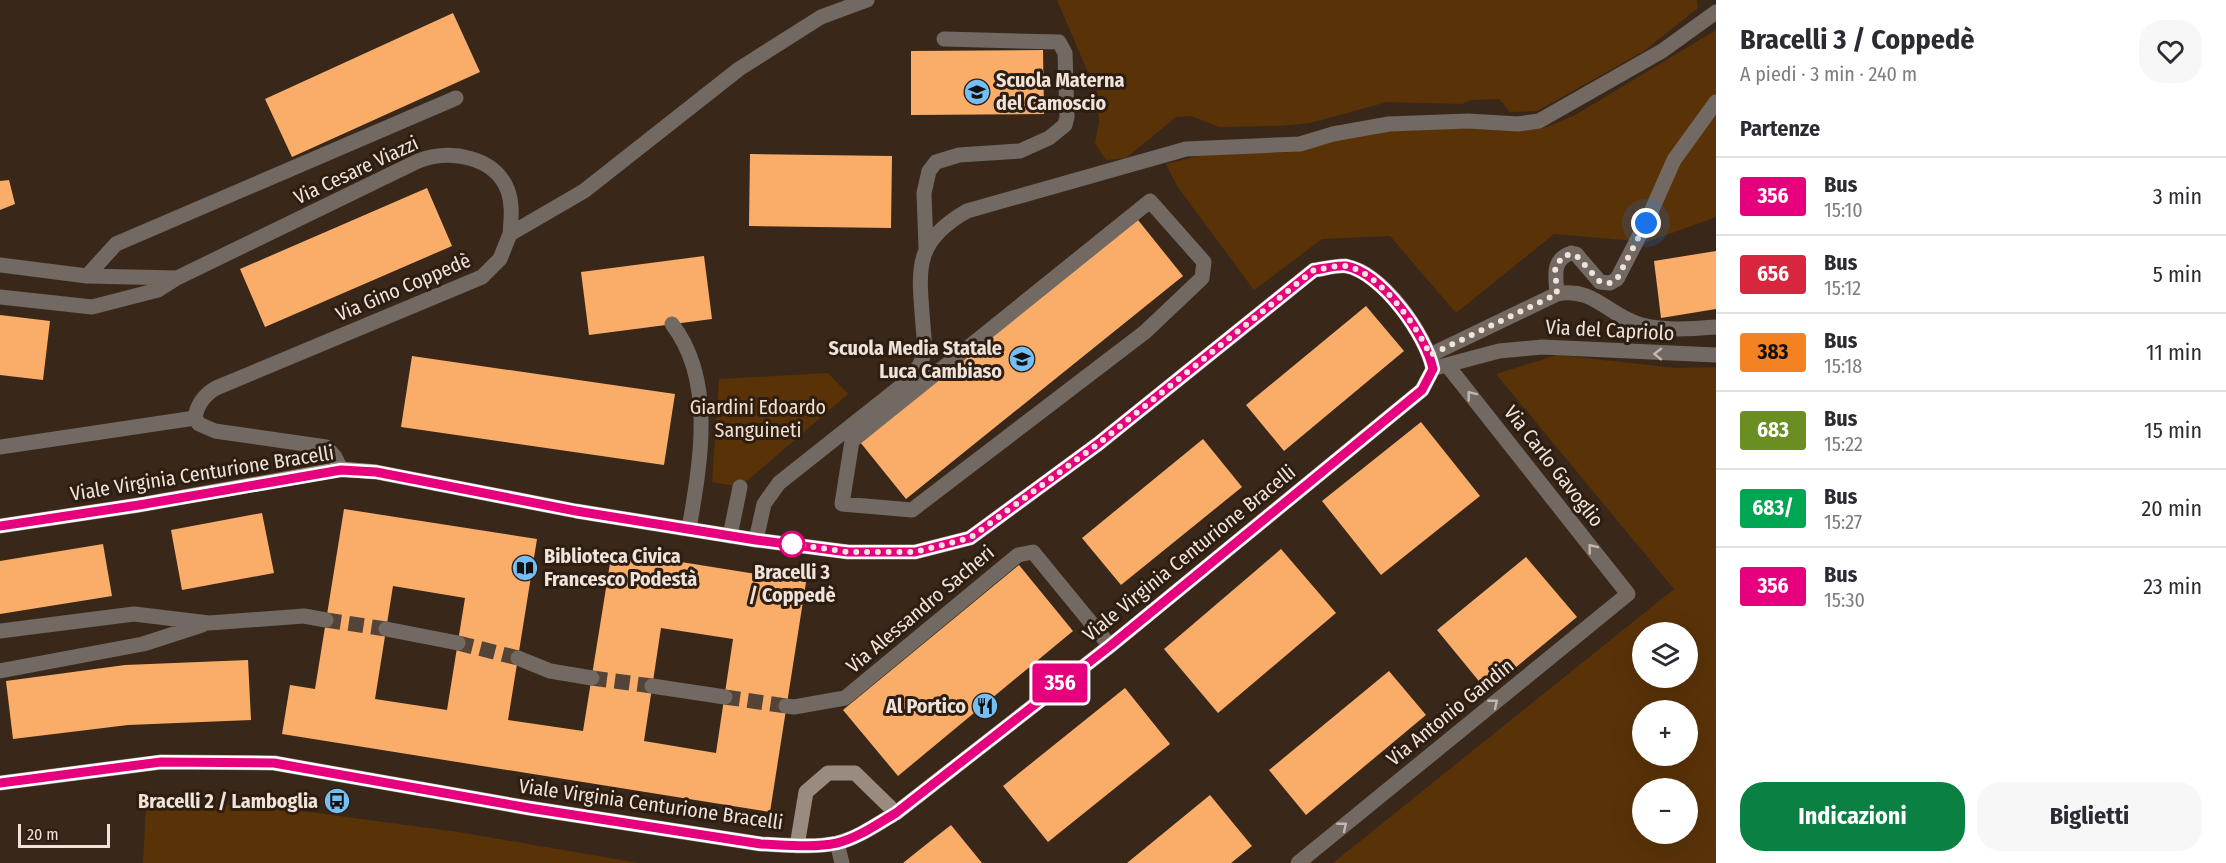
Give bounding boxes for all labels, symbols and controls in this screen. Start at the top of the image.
button: heart [2139,20,2202,83]
text: Bracelli 3 / Coppedè [1740,23,1974,56]
text: A piedi · 3 min · 240 m [1740,62,1917,86]
place label: Scuola Materna del Camoscio [996,68,1124,115]
school or university icon: Scuola Materna del Camoscio [962,77,992,107]
text: Partenze [1740,115,1820,142]
street label: Via Cesare Viazzi [290,131,422,209]
text: Bus [1824,171,1857,198]
text: 356 [1757,183,1789,209]
text: 3 min [2153,183,2202,210]
text: 15:10 [1824,198,1863,222]
your location [1631,208,1661,238]
street label: Via Gino Coppedè [332,248,474,326]
text: Bus [1824,249,1857,276]
text: 656 [1757,261,1789,287]
text: 5 min [2153,261,2202,288]
text: 15:12 [1824,276,1861,300]
street label: Via del Capriolo [1545,315,1675,345]
text: Bus [1824,327,1857,354]
place label: Scuola Media Statale Luca Cambiaso [829,336,1002,383]
text: 383 [1758,339,1788,365]
text: 11 min [2146,339,2202,366]
school or university icon: Scuola Media Statale Luca Cambiaso [1007,344,1037,374]
one-way arrow [1653,348,1662,360]
text: 15:18 [1824,354,1862,378]
one-way arrow [1467,391,1478,402]
park label: Giardini Edoardo Sanguineti [690,395,826,442]
street label: Via Carlo Gavoglio [1499,401,1609,531]
text: Bus [1824,405,1857,432]
text: 683 [1757,417,1789,443]
text: 15 min [2144,417,2202,444]
text: 15:22 [1824,432,1863,456]
street label: Viale Virginia Centurione Bracelli [68,440,336,506]
street label: Viale Virginia Centurione Bracelli [1078,460,1300,646]
text: Bus [1824,483,1857,510]
text: 683/ [1752,495,1794,521]
text: 20 min [2142,495,2202,522]
text: 15:27 [1824,510,1862,534]
marker: Bracelli 3 / Coppedè [779,531,805,557]
street label: Via Alessandro Sacheri [841,540,999,678]
one-way arrow [1588,543,1599,554]
place label: Biblioteca Civica Francesco Podestà [544,544,697,591]
library icon: Biblioteca Civica Francesco Podestà [510,553,540,583]
place label: Bracelli 3 / Coppedè [748,560,836,607]
text: Bus [1824,561,1857,588]
text: 356 [1757,573,1789,599]
text: 23 min [2143,573,2202,600]
text: 15:30 [1824,588,1865,612]
map controls [1632,622,1698,844]
button: layers [1632,622,1698,688]
street label: Via Antonio Gandin [1382,653,1518,771]
line badge: 356 [1026,664,1094,702]
text: 356 [1044,670,1076,696]
restaurant icon: Al Portico [970,691,1000,721]
place label: Al Portico [885,694,966,718]
one-way arrow [1487,699,1498,710]
button: + [1632,700,1698,766]
street label: Viale Virginia Centurione Bracelli [517,774,785,834]
button: − [1632,778,1698,844]
button: Indicazioni [1740,782,1965,851]
button: Biglietti [1977,782,2202,851]
bus stop icon: Bracelli 2 / Lamboglia [322,786,352,816]
place label: Bracelli 2 / Lamboglia [138,789,318,813]
scale bar [18,821,110,848]
one-way arrow [1336,822,1347,833]
text: 20 m [27,825,58,844]

